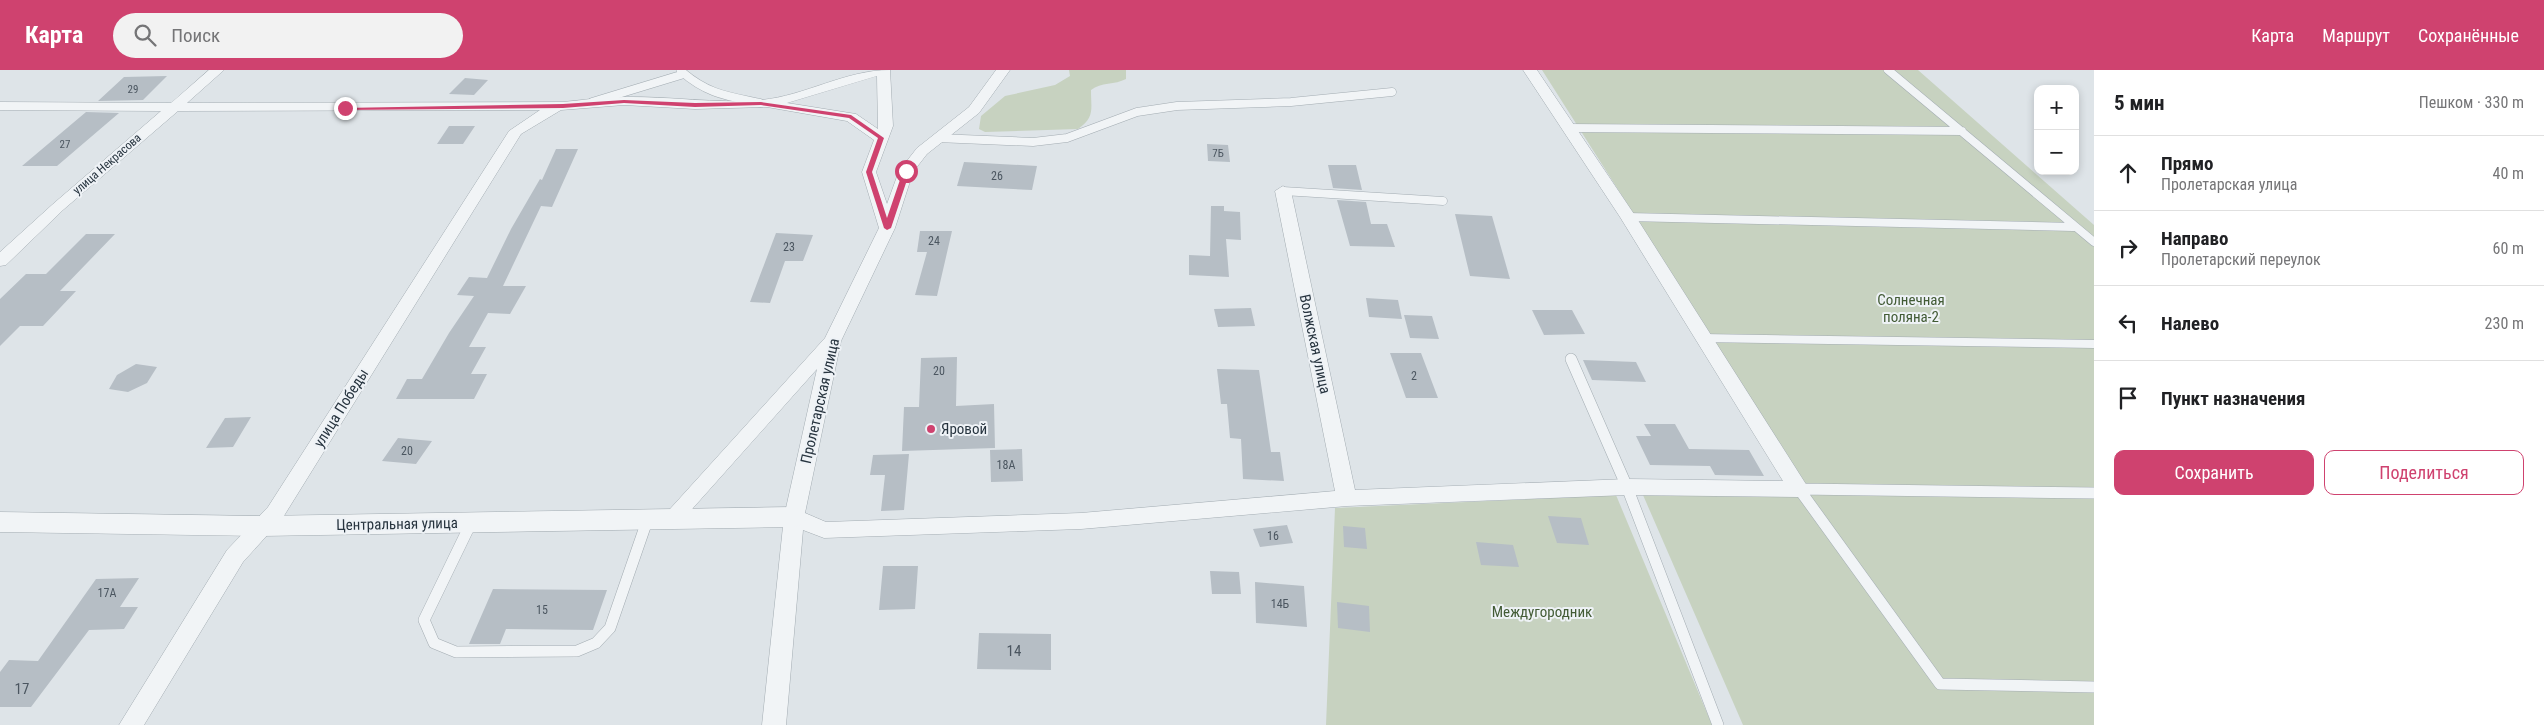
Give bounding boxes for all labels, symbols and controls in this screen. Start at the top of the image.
search box [113,13,463,58]
text: Карта [25,21,83,49]
icon: search [131,21,159,49]
text: Поиск [171,24,220,47]
text: Карта [2251,25,2294,46]
text: Маршрут [2322,25,2390,46]
text: Сохранённые [2418,25,2519,46]
house number: 29 [128,83,138,96]
map controls [2034,85,2079,175]
button: + [2034,85,2079,130]
text: 5 мин [2114,91,2164,115]
text: Пешком · 330 m [2419,93,2524,112]
route end [334,97,357,120]
street label: улица Некрасова [70,130,144,197]
button: − [2034,130,2079,175]
house number: 27 [60,138,70,151]
house number: 7Б [1212,147,1224,160]
text: Прямо [2161,152,2214,175]
icon: ahead [2114,159,2142,187]
route start [895,160,918,183]
text: 40 m [2492,164,2524,183]
house number: 26 [991,169,1003,183]
text: Пролетарская улица [2161,175,2297,194]
text: Направо [2161,227,2228,250]
house number: 24 [928,234,940,248]
icon: right [2114,234,2142,262]
text: 60 m [2492,239,2524,258]
house number: 23 [783,240,795,254]
text: Пролетарский переулок [2161,250,2321,269]
park label: Солнечная поляна-2 [1877,291,1945,326]
street label: Волжская улица [1296,293,1334,395]
icon: left [2114,309,2142,337]
text: Налево [2161,312,2219,335]
text: 230 m [2485,314,2524,333]
street label: Пролетарская улица [797,337,843,465]
house number: 20 [933,364,945,378]
street label: улица Победы [310,365,372,451]
house number: 2 [1411,369,1417,383]
icon: arrive [2114,384,2142,412]
text: Пункт назначения [2161,387,2305,410]
place label: Яровой [941,420,987,438]
marker: Яровой [925,423,937,435]
house number: 20 [401,444,413,458]
button: Сохранить [2114,450,2314,495]
button: Поделиться [2324,450,2524,495]
house number: 18А [997,458,1015,472]
street label: Центральная улица [336,514,458,534]
house number: 16 [1267,529,1279,543]
house number: 17А [98,586,116,600]
house number: 14Б [1271,597,1290,611]
house number: 15 [536,603,548,617]
park label: Междугородник [1492,603,1592,621]
house number: 14 [1007,642,1021,660]
house number: 17 [15,680,29,698]

